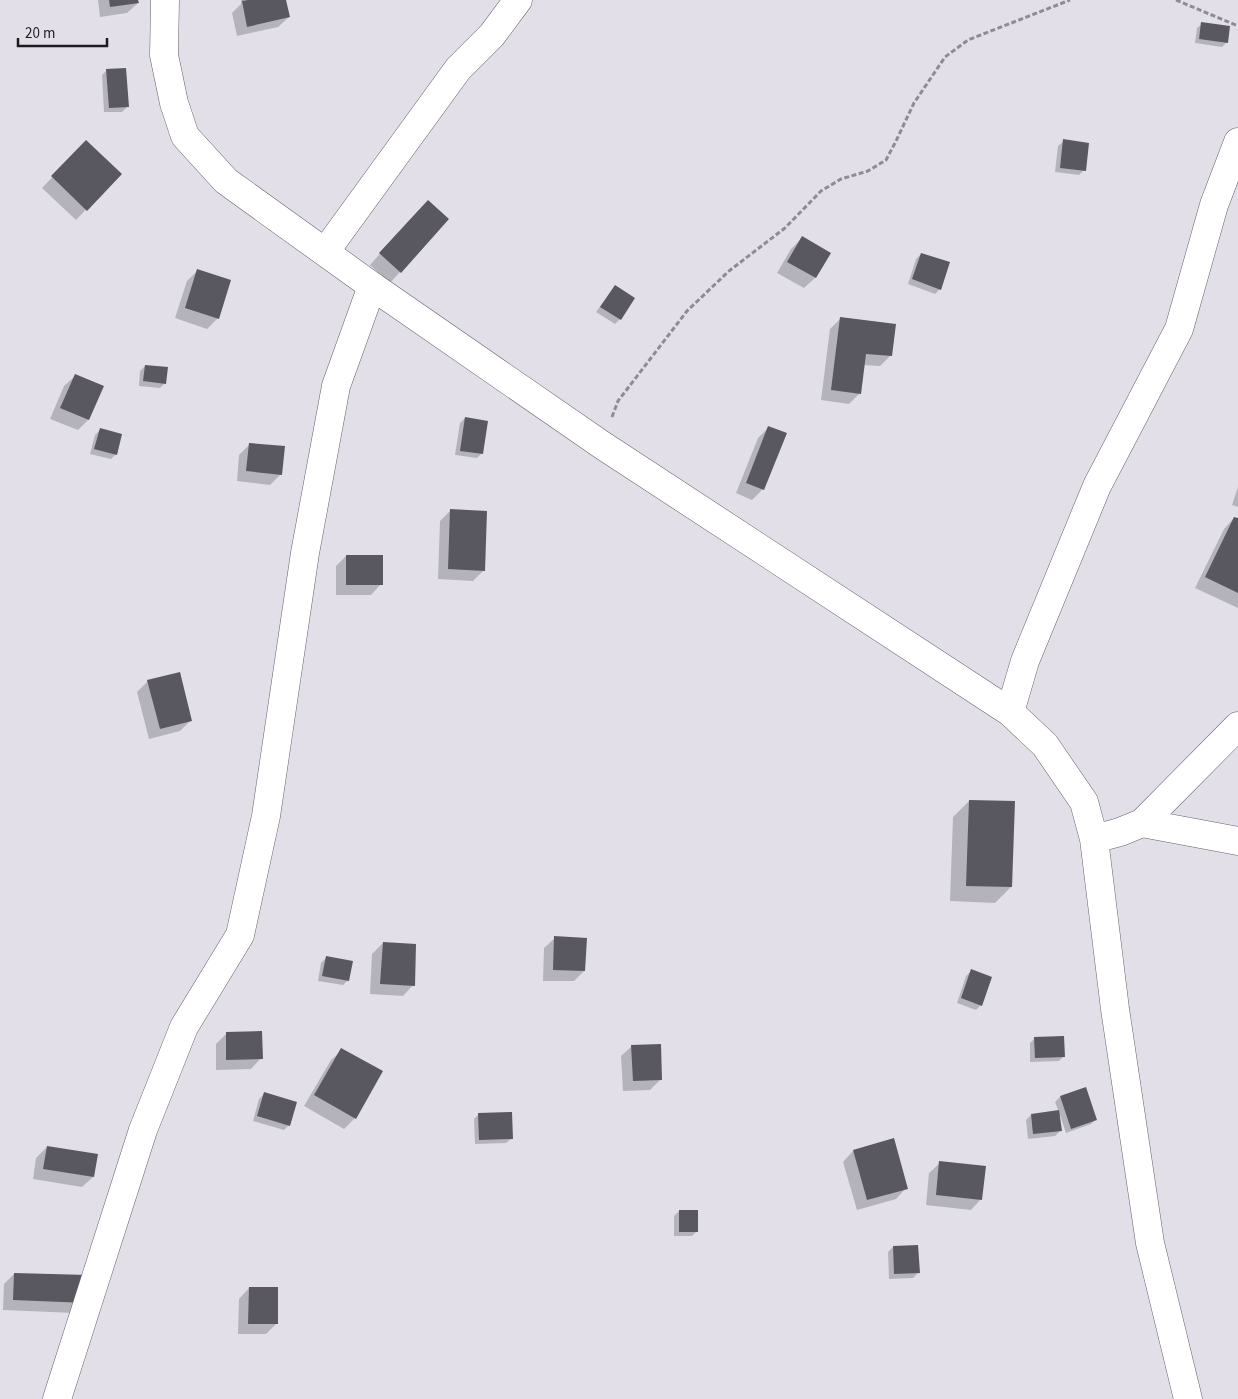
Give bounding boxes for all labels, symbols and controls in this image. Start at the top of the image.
scale bar [18,15,106,47]
text: 20 m [25,23,55,44]

